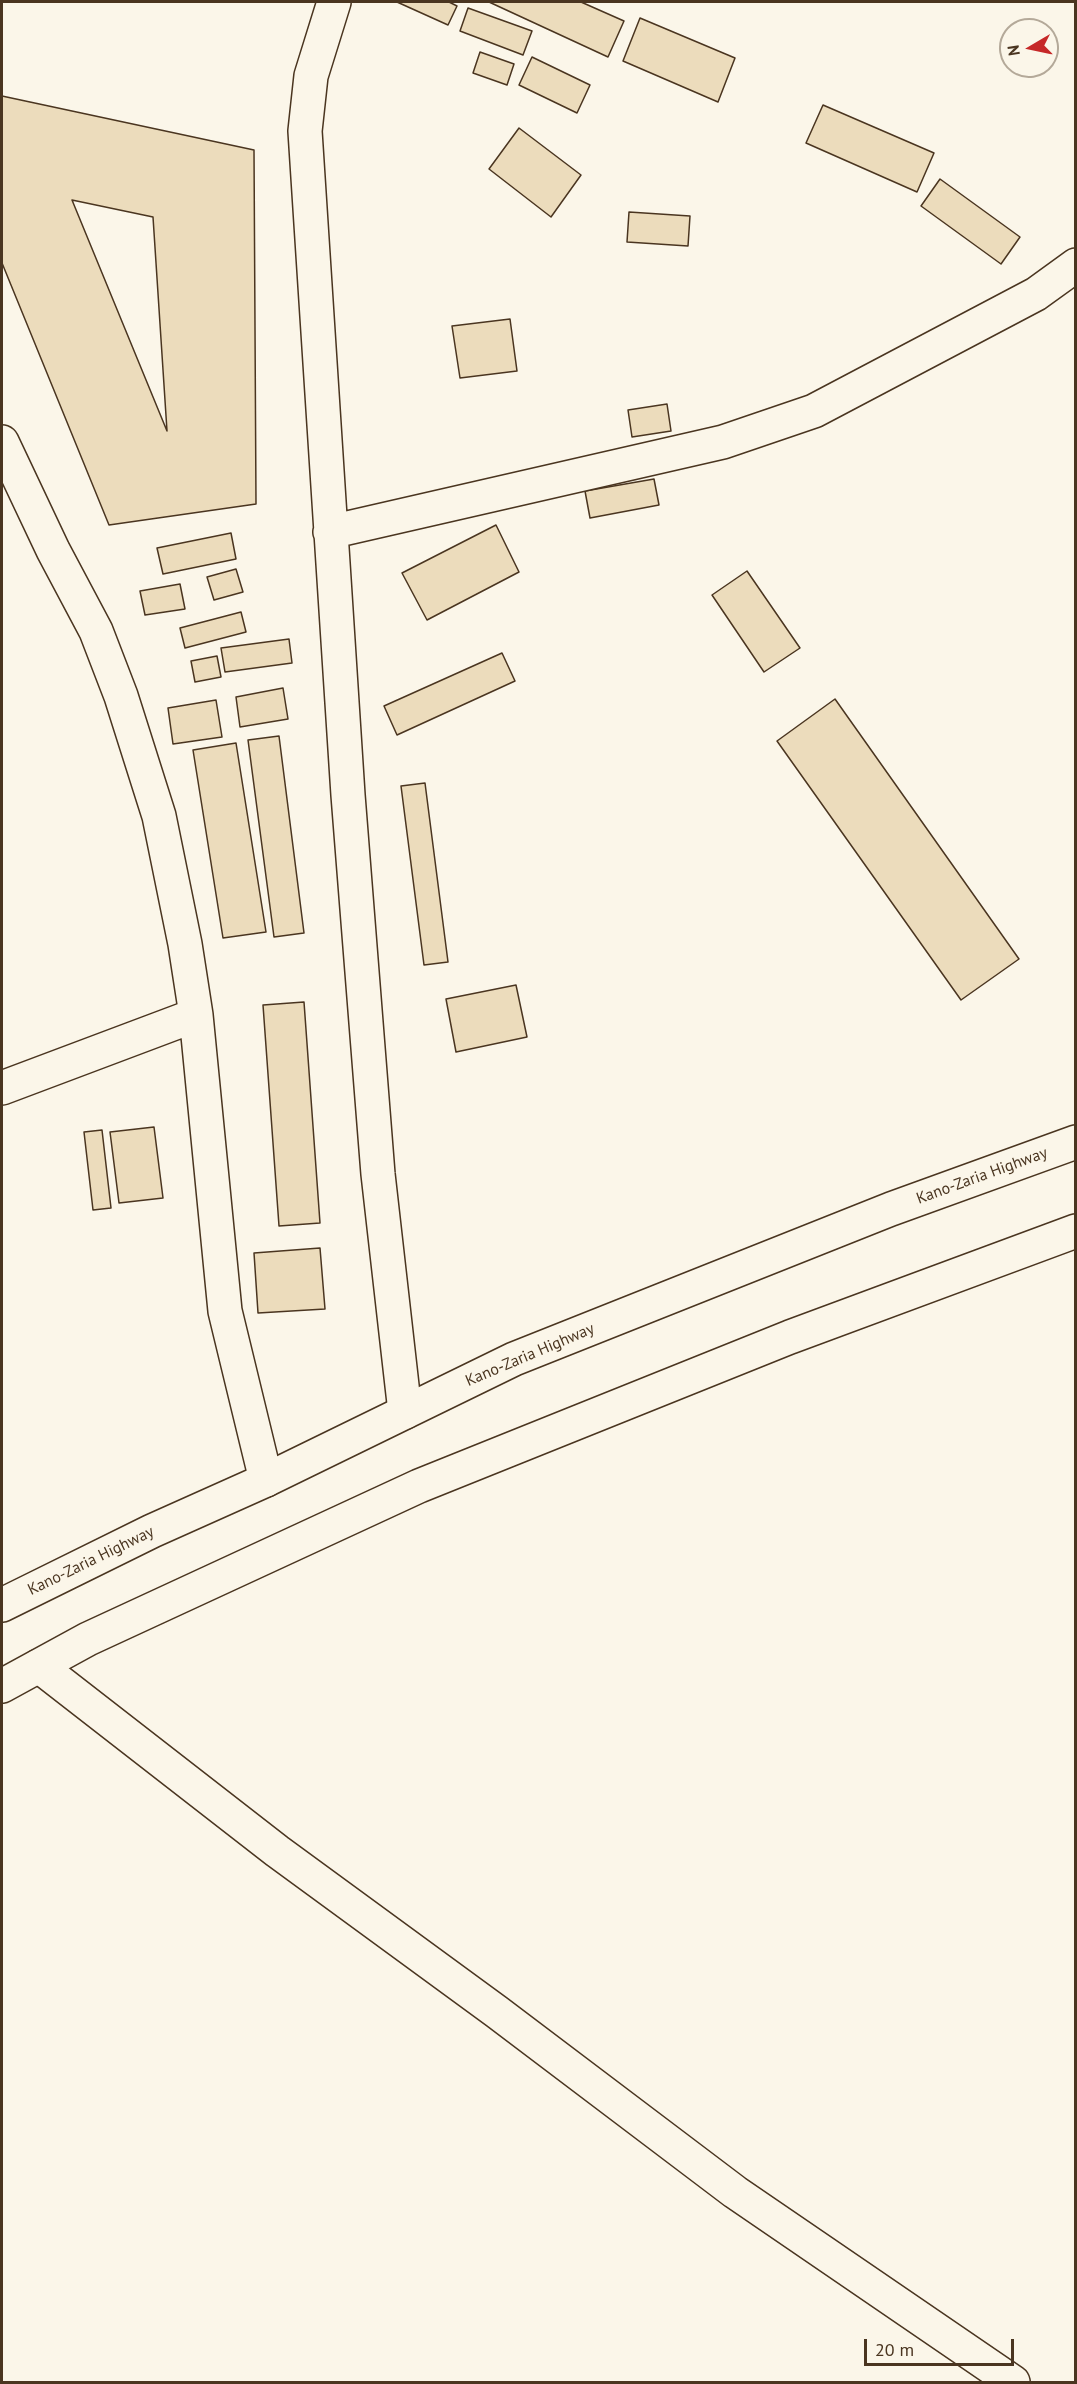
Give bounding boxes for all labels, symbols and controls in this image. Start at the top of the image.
north arrow [999,18,1059,78]
text: N [1002,44,1024,57]
street label: Kano-Zaria Highway [914,1143,1050,1209]
street label: Kano-Zaria Highway [463,1319,597,1391]
street label: Kano-Zaria Highway [25,1522,157,1600]
scale bar [867,2327,1017,2365]
text: 20 m [875,2338,914,2361]

